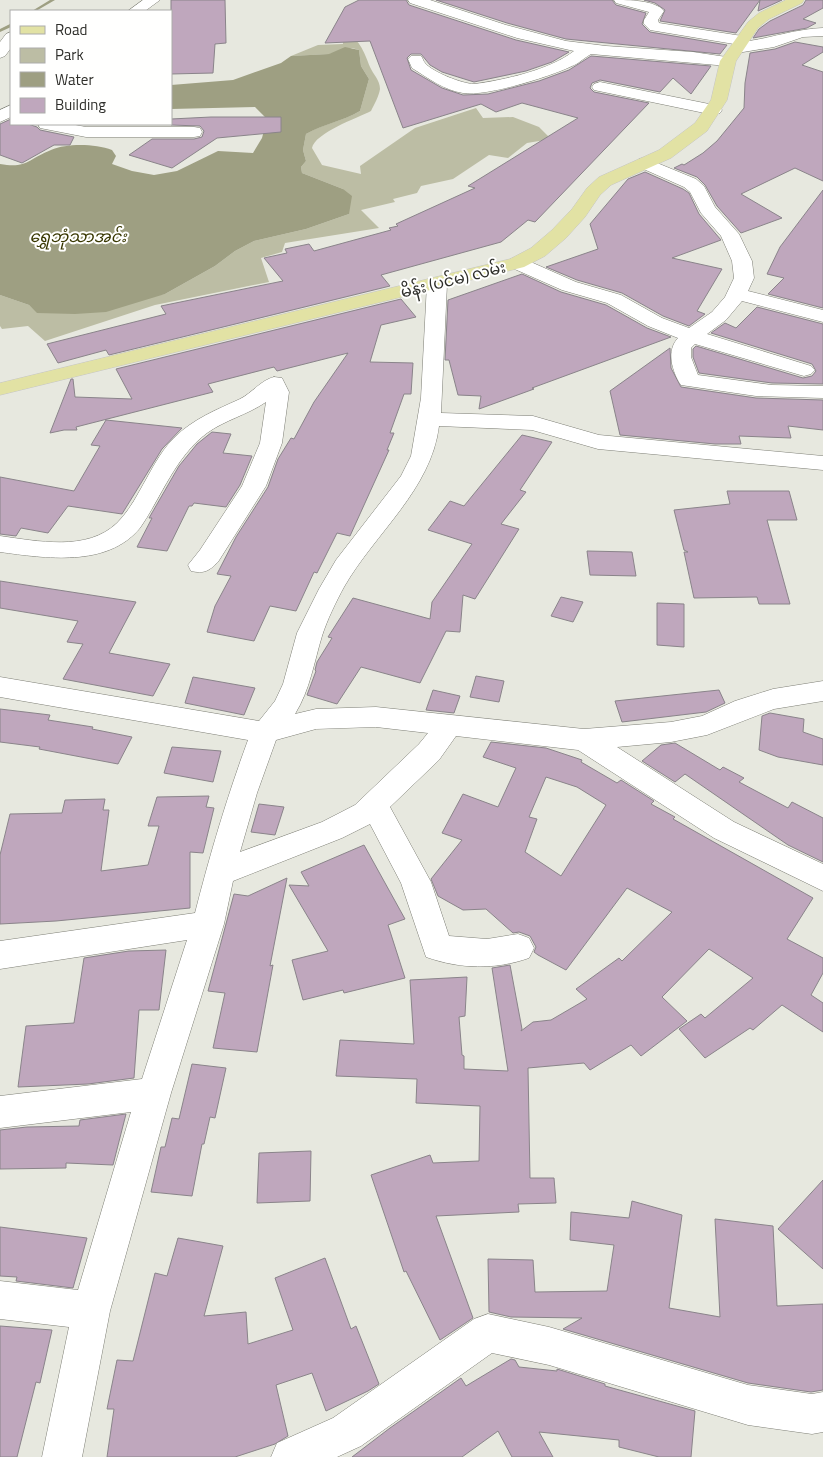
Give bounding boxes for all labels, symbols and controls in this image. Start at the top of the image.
legend [10,10,172,125]
text: Road [55,18,87,41]
text: Park [55,43,84,66]
text: Water [55,68,94,91]
text: Building [55,93,106,116]
water label: ရွှေဘုံသာအင်း [29,224,128,250]
street label: မိန်း (ပင်မ) လမ်း [398,254,508,306]

